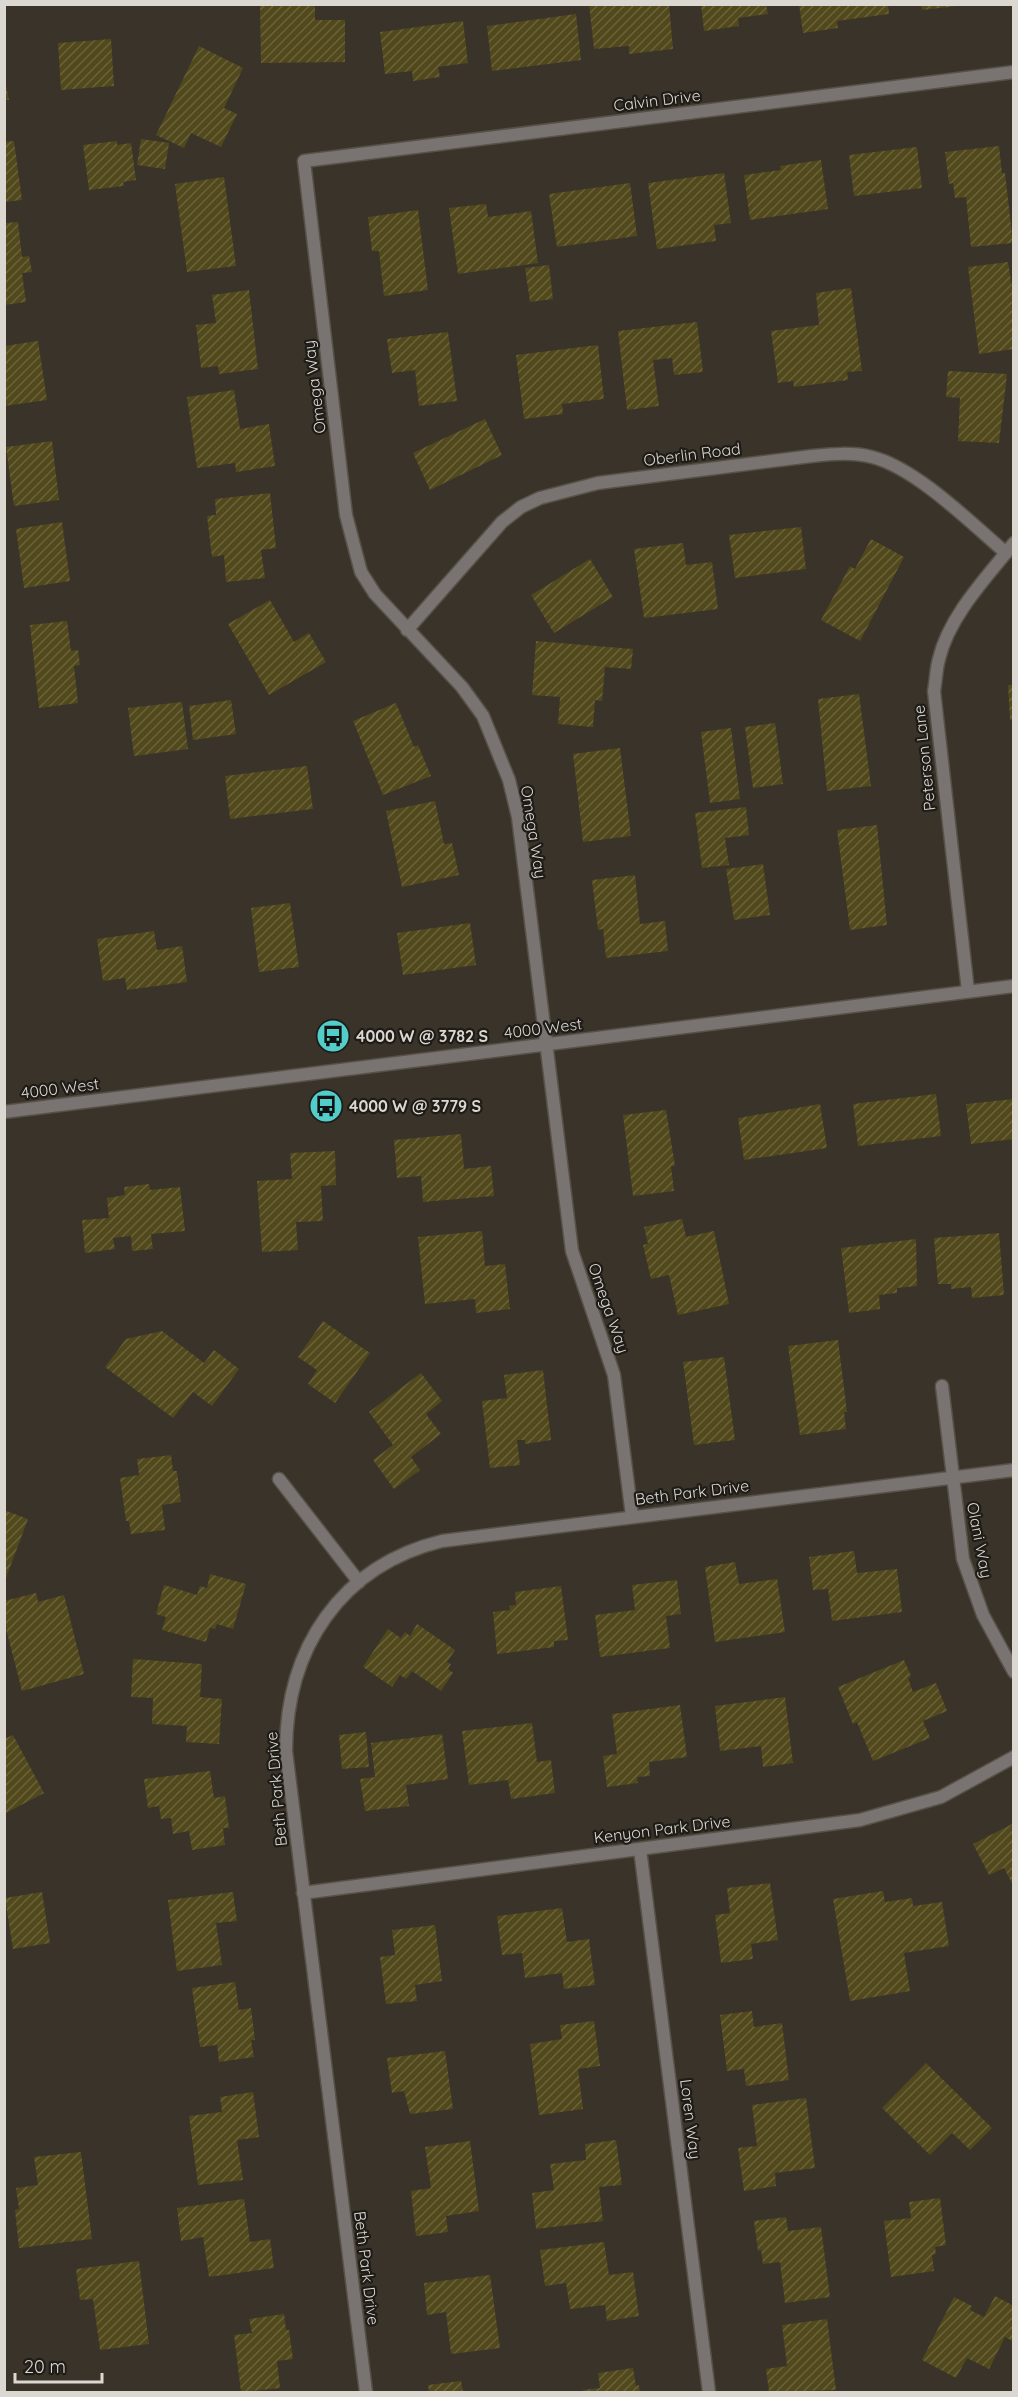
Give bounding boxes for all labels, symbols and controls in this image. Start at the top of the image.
street label: Calvin Drive [612,85,702,115]
street label: Omega Way [298,339,330,435]
street label: Oberlin Road [642,438,742,470]
street label: Peterson Lane [909,704,939,812]
street label: Omega Way [517,784,551,880]
street label: 4000 West [503,1013,583,1043]
bus stop icon: 4000 W @ 3782 S [315,1018,351,1054]
place label: 4000 W @ 3782 S [356,1026,488,1046]
street label: 4000 West [20,1073,100,1103]
bus stop icon: 4000 W @ 3779 S [308,1088,344,1124]
place label: 4000 W @ 3779 S [349,1096,481,1116]
street label: Omega Way [584,1260,634,1356]
street label: Beth Park Drive [634,1475,750,1509]
street label: Olani Way [963,1500,997,1580]
street label: Beth Park Drive [261,1731,291,1847]
street label: Kenyon Park Drive [592,1811,732,1847]
street label: Loren Way [676,2078,706,2160]
street label: Beth Park Drive [350,2210,384,2326]
scale bar [15,2346,102,2384]
text: 20 m [24,2355,66,2378]

